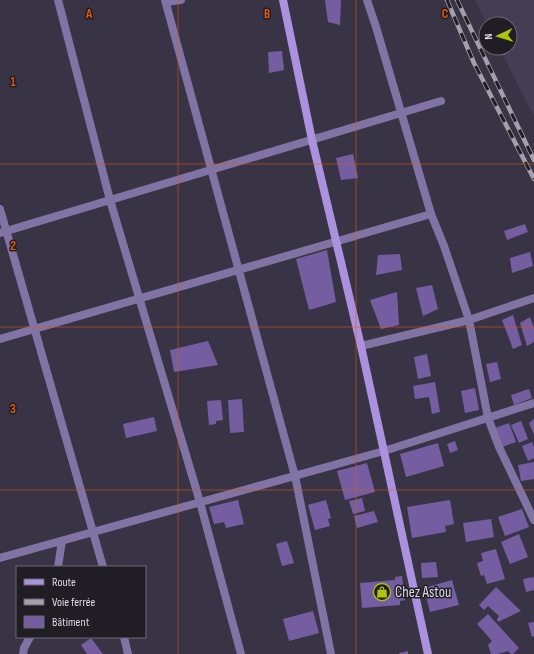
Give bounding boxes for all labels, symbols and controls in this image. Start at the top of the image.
text: A [85,6,93,22]
text: B [264,6,270,22]
text: C [442,6,449,22]
north arrow [478,16,518,56]
text: N [482,33,495,40]
text: 1 [10,74,16,90]
text: 2 [10,238,16,254]
text: 3 [10,401,16,417]
legend [16,566,146,638]
text: Route [52,575,76,590]
shop icon: Chez Astou [372,582,392,602]
place label: Chez Astou [395,583,451,602]
text: Voie ferrée [52,595,96,610]
text: Bâtiment [52,615,90,630]

